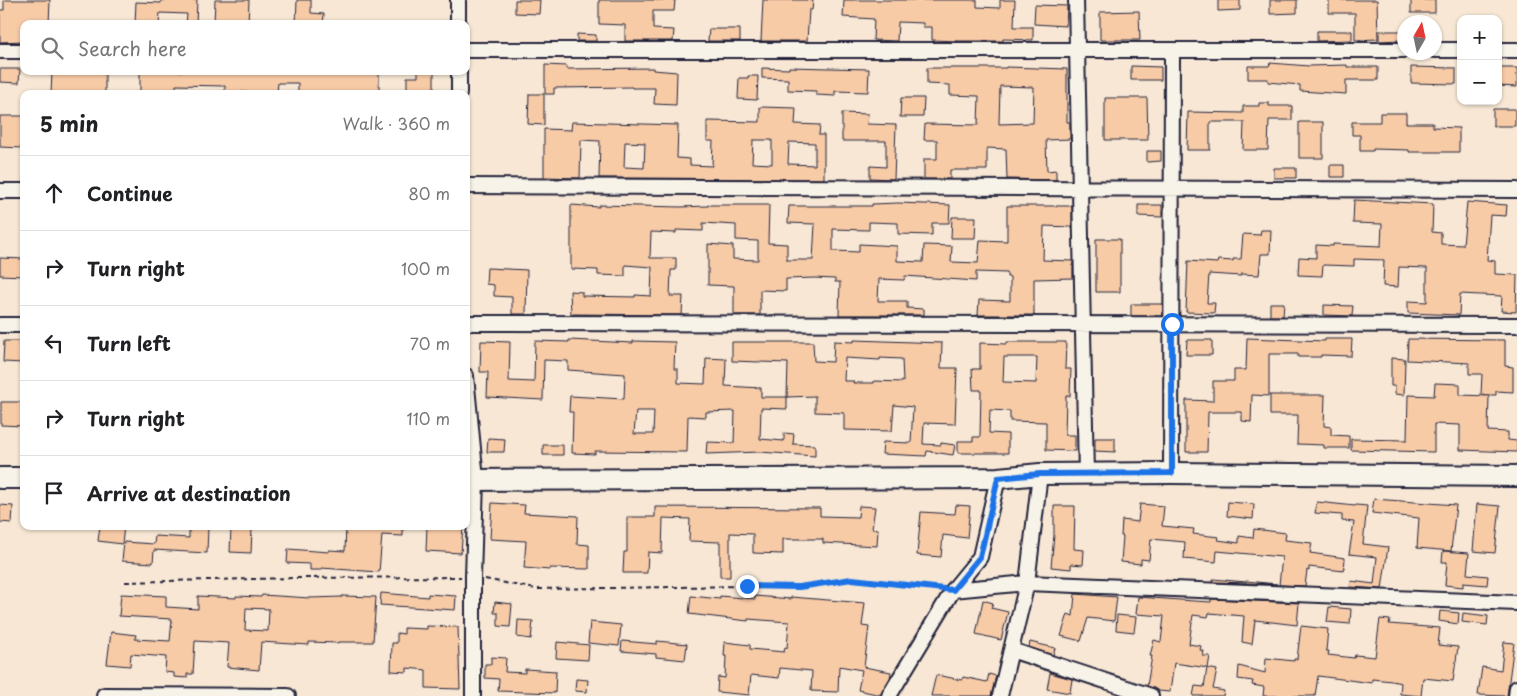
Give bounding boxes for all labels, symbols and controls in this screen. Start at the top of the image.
north arrow [1397,15,1442,60]
map controls [1457,15,1502,105]
button: + [1457,15,1502,60]
search box [20,20,470,75]
icon: search [38,34,66,62]
text: Search here [78,34,187,62]
button: − [1457,60,1502,105]
text: 5 min [40,107,98,139]
text: Walk · 360 m [343,111,450,135]
icon: ahead [40,179,68,207]
text: Continue [87,179,173,207]
text: 80 m [408,181,450,205]
icon: right [40,254,68,282]
text: Turn right [87,254,185,282]
text: 100 m [401,256,450,280]
route start [1161,313,1184,336]
icon: left [40,329,68,357]
text: Turn left [87,329,171,357]
text: 70 m [410,331,450,355]
icon: right [40,404,68,432]
text: Turn right [87,404,185,432]
text: 110 m [407,406,450,430]
icon: arrive [40,479,68,507]
text: Arrive at destination [87,479,291,507]
route end [736,575,759,598]

